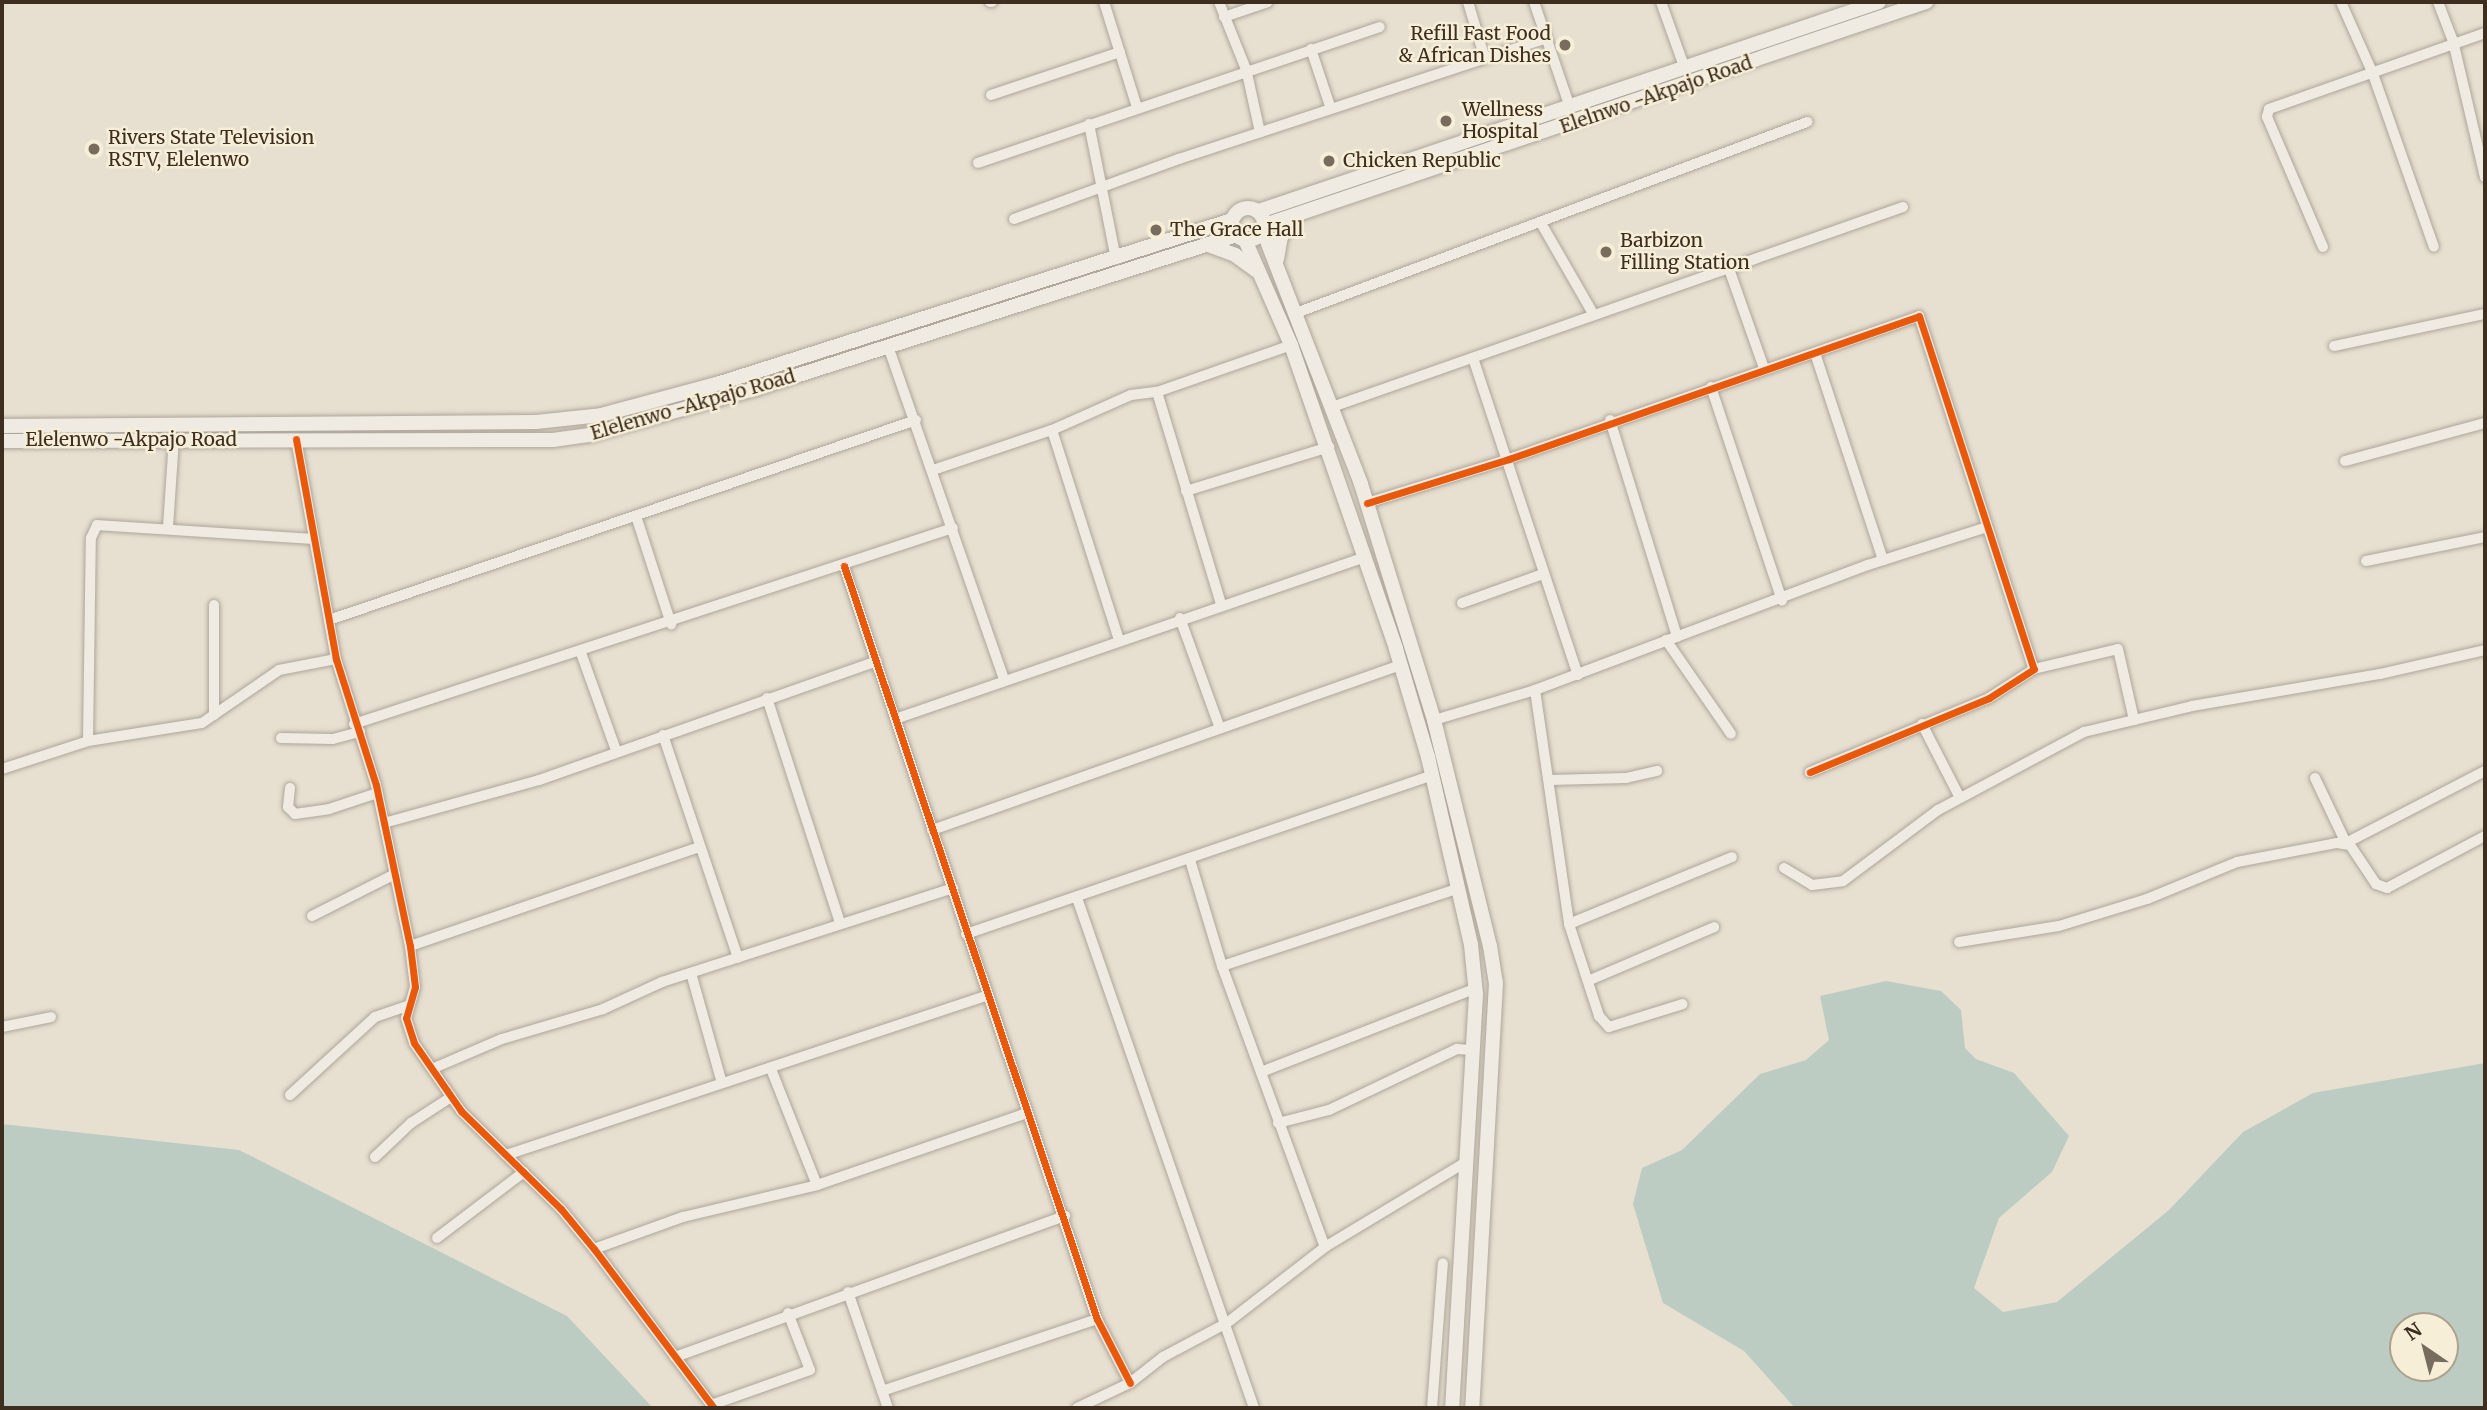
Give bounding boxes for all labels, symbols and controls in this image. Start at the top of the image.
place label: Refill Fast Food & African Dishes [1398,23,1551,67]
marker: Refill Fast Food & African Dishes [1557,37,1573,53]
street label: Elelnwo -Akpajo Road [1557,51,1755,139]
place label: Wellness Hospital [1462,99,1543,143]
marker: Wellness Hospital [1436,111,1456,131]
place label: Rivers State Television RSTV, Elelenwo [108,127,314,171]
marker: Rivers State Television RSTV, Elelenwo [86,141,102,157]
place label: Chicken Republic [1343,150,1501,172]
marker: Chicken Republic [1321,153,1337,169]
place label: The Grace Hall [1170,219,1303,241]
marker: The Grace Hall [1148,222,1164,238]
place label: Barbizon Filling Station [1620,230,1750,274]
marker: Barbizon Filling Station [1598,244,1614,260]
street label: Elelenwo -Akpajo Road [588,365,798,445]
street label: Elelenwo -Akpajo Road [25,429,237,451]
north arrow [2389,1312,2459,1382]
text: N [2400,1317,2426,1346]

